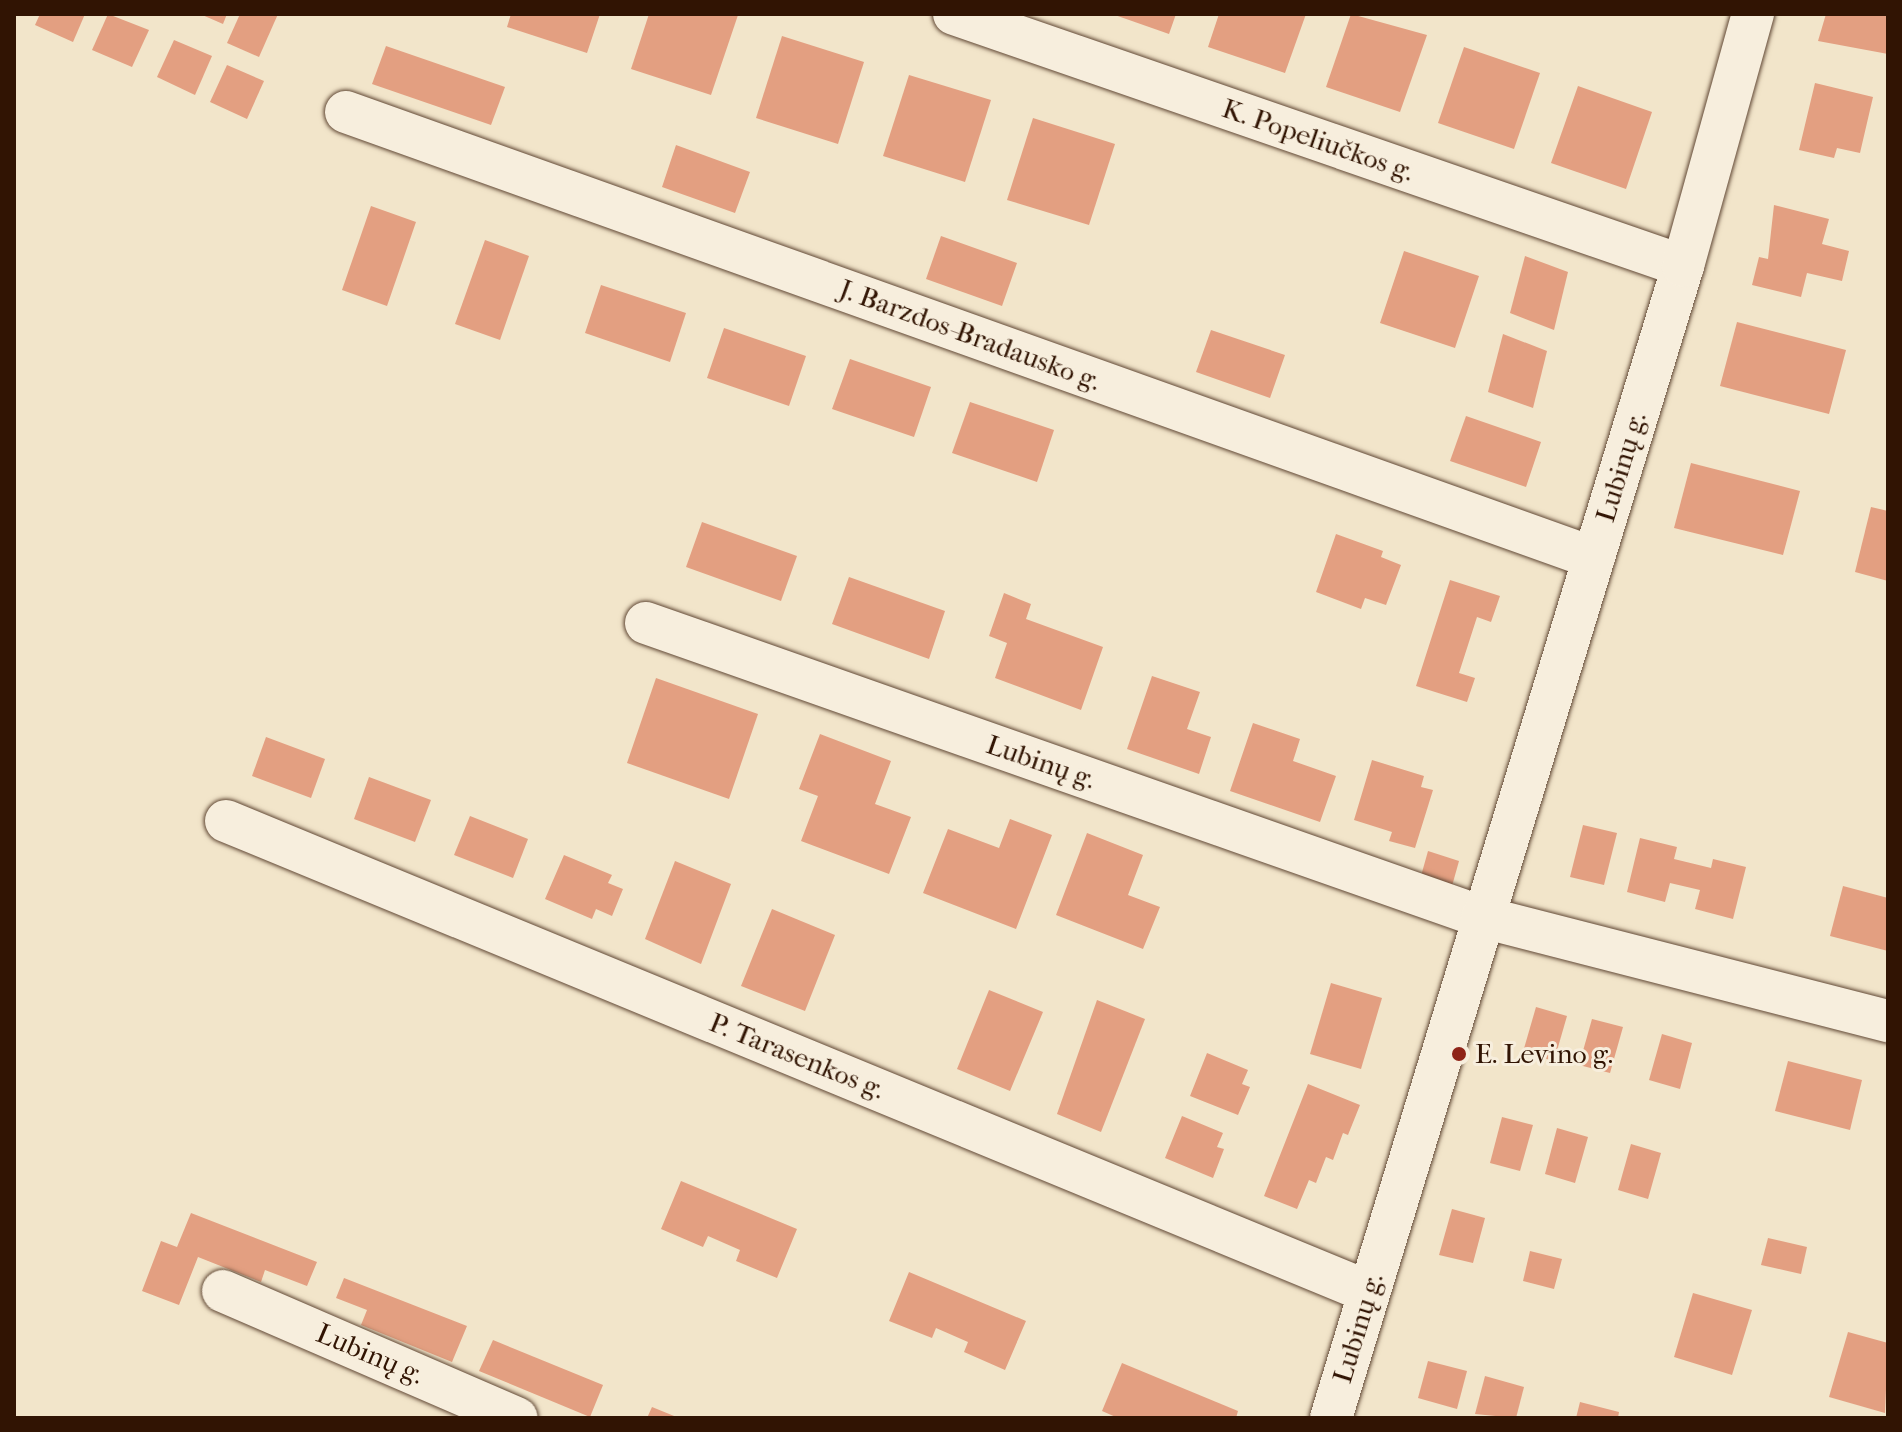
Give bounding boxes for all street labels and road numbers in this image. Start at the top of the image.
street label: K. Popeliučkos g. [1218,91,1418,189]
street label: J. Barzdos-Bradausko g. [835,272,1105,398]
street label: Lubinų g. [1588,408,1654,526]
street label: Lubinų g. [982,728,1100,796]
street label: P. Tarasenkos g. [704,1006,890,1106]
street label: Lubinų g. [1325,1269,1391,1387]
street label: Lubinų g. [311,1316,429,1392]

